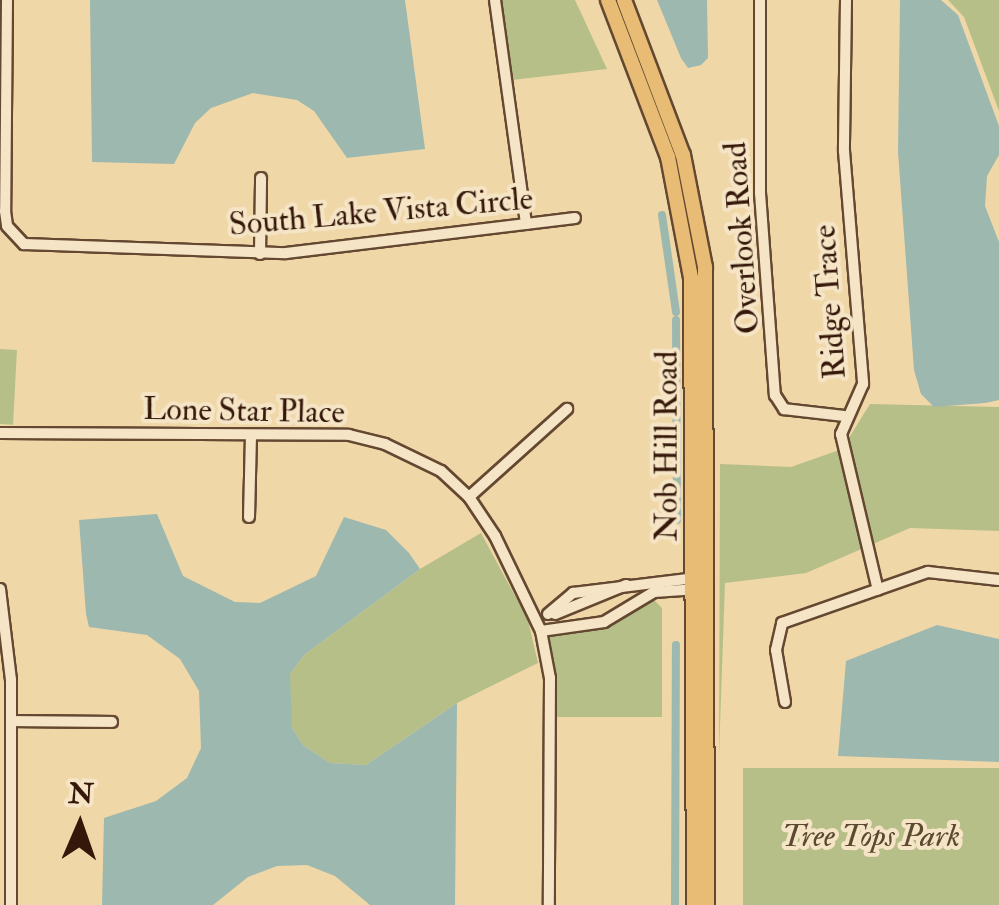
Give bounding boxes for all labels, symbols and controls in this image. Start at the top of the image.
street label: Overlook Road [716,141,768,335]
street label: South Lake Vista Circle [227,180,535,244]
street label: Ridge Trace [805,224,855,380]
street label: Nob Hill Road [648,351,686,541]
street label: Lone Star Place [143,390,345,432]
north arrow [30,775,130,875]
text: N [68,777,94,812]
park label: Tree Tops Park [782,817,960,855]

